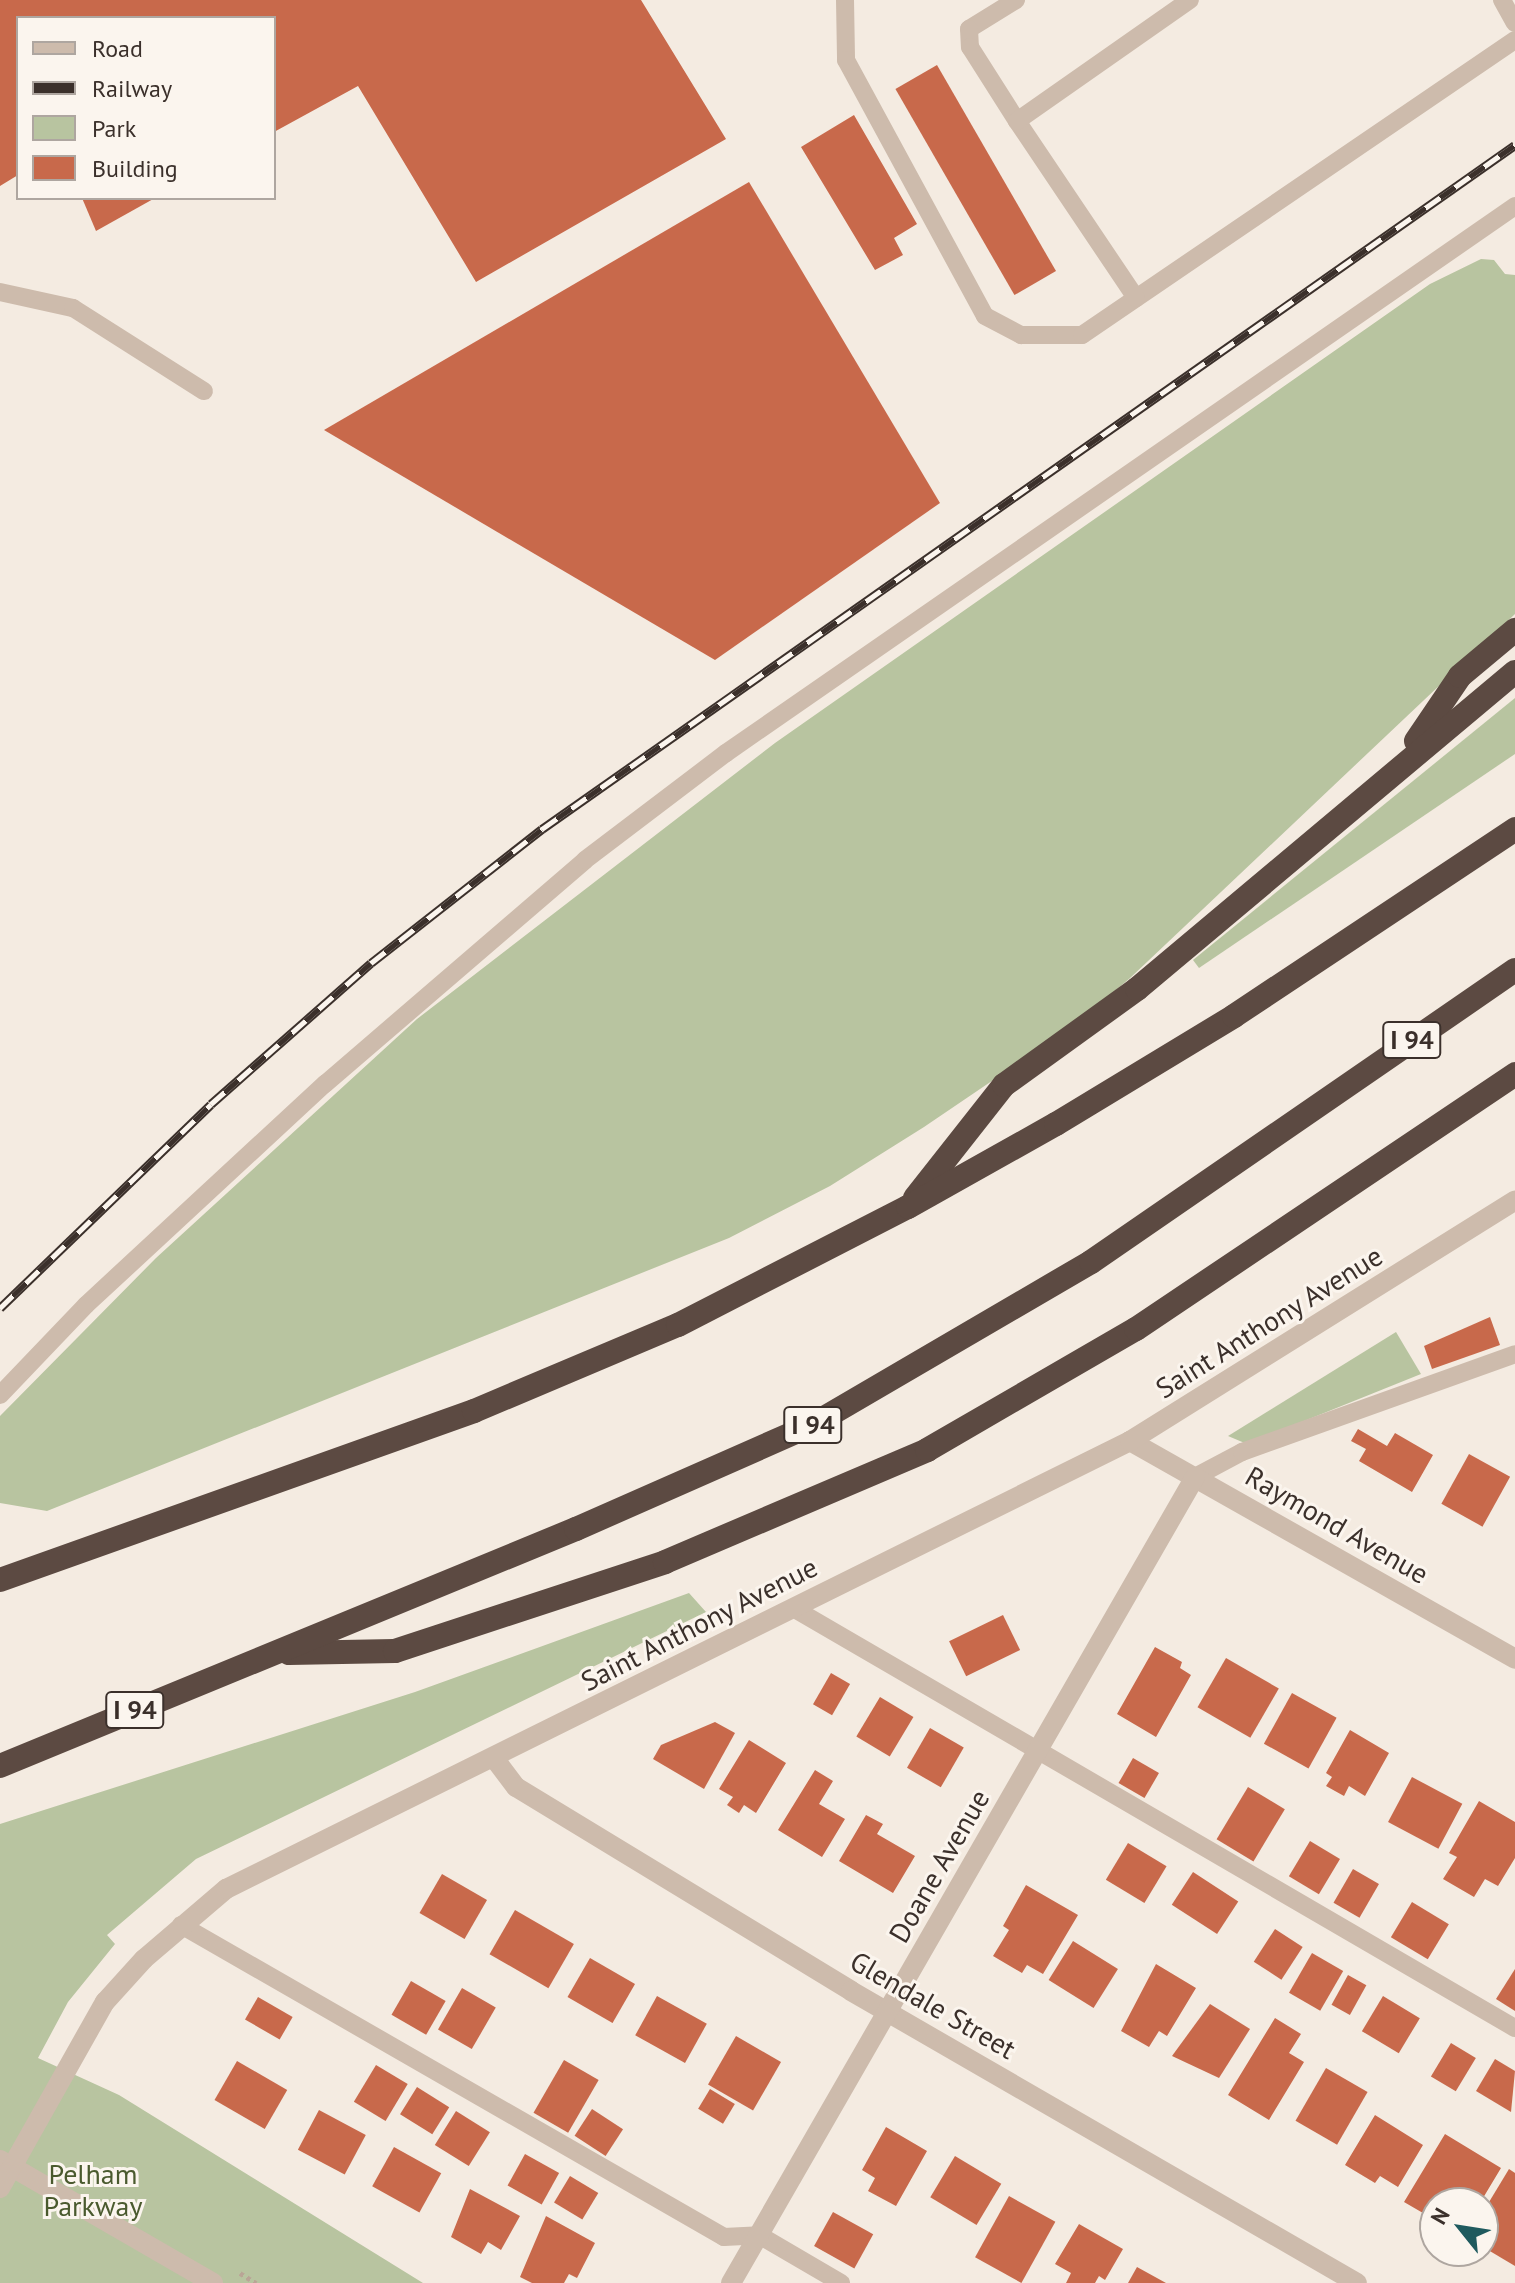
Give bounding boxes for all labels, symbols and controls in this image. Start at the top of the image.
legend [16,16,276,200]
text: Road [92,33,143,64]
text: Railway [92,73,172,104]
text: Park [92,113,136,144]
text: Building [92,153,178,184]
road number: I 94 [1382,1018,1442,1062]
street label: Saint Anthony Avenue [1148,1238,1390,1406]
road number: I 94 [783,1403,843,1447]
street label: Raymond Avenue [1239,1459,1435,1591]
street label: Saint Anthony Avenue [574,1549,824,1699]
road number: I 94 [105,1688,165,1732]
street label: Doane Avenue [882,1783,996,1949]
street label: Glendale Street [844,1944,1022,2066]
park label: Pelham Parkway [43,2157,143,2223]
north arrow [1419,2187,1499,2267]
text: N [1424,2203,1456,2229]

